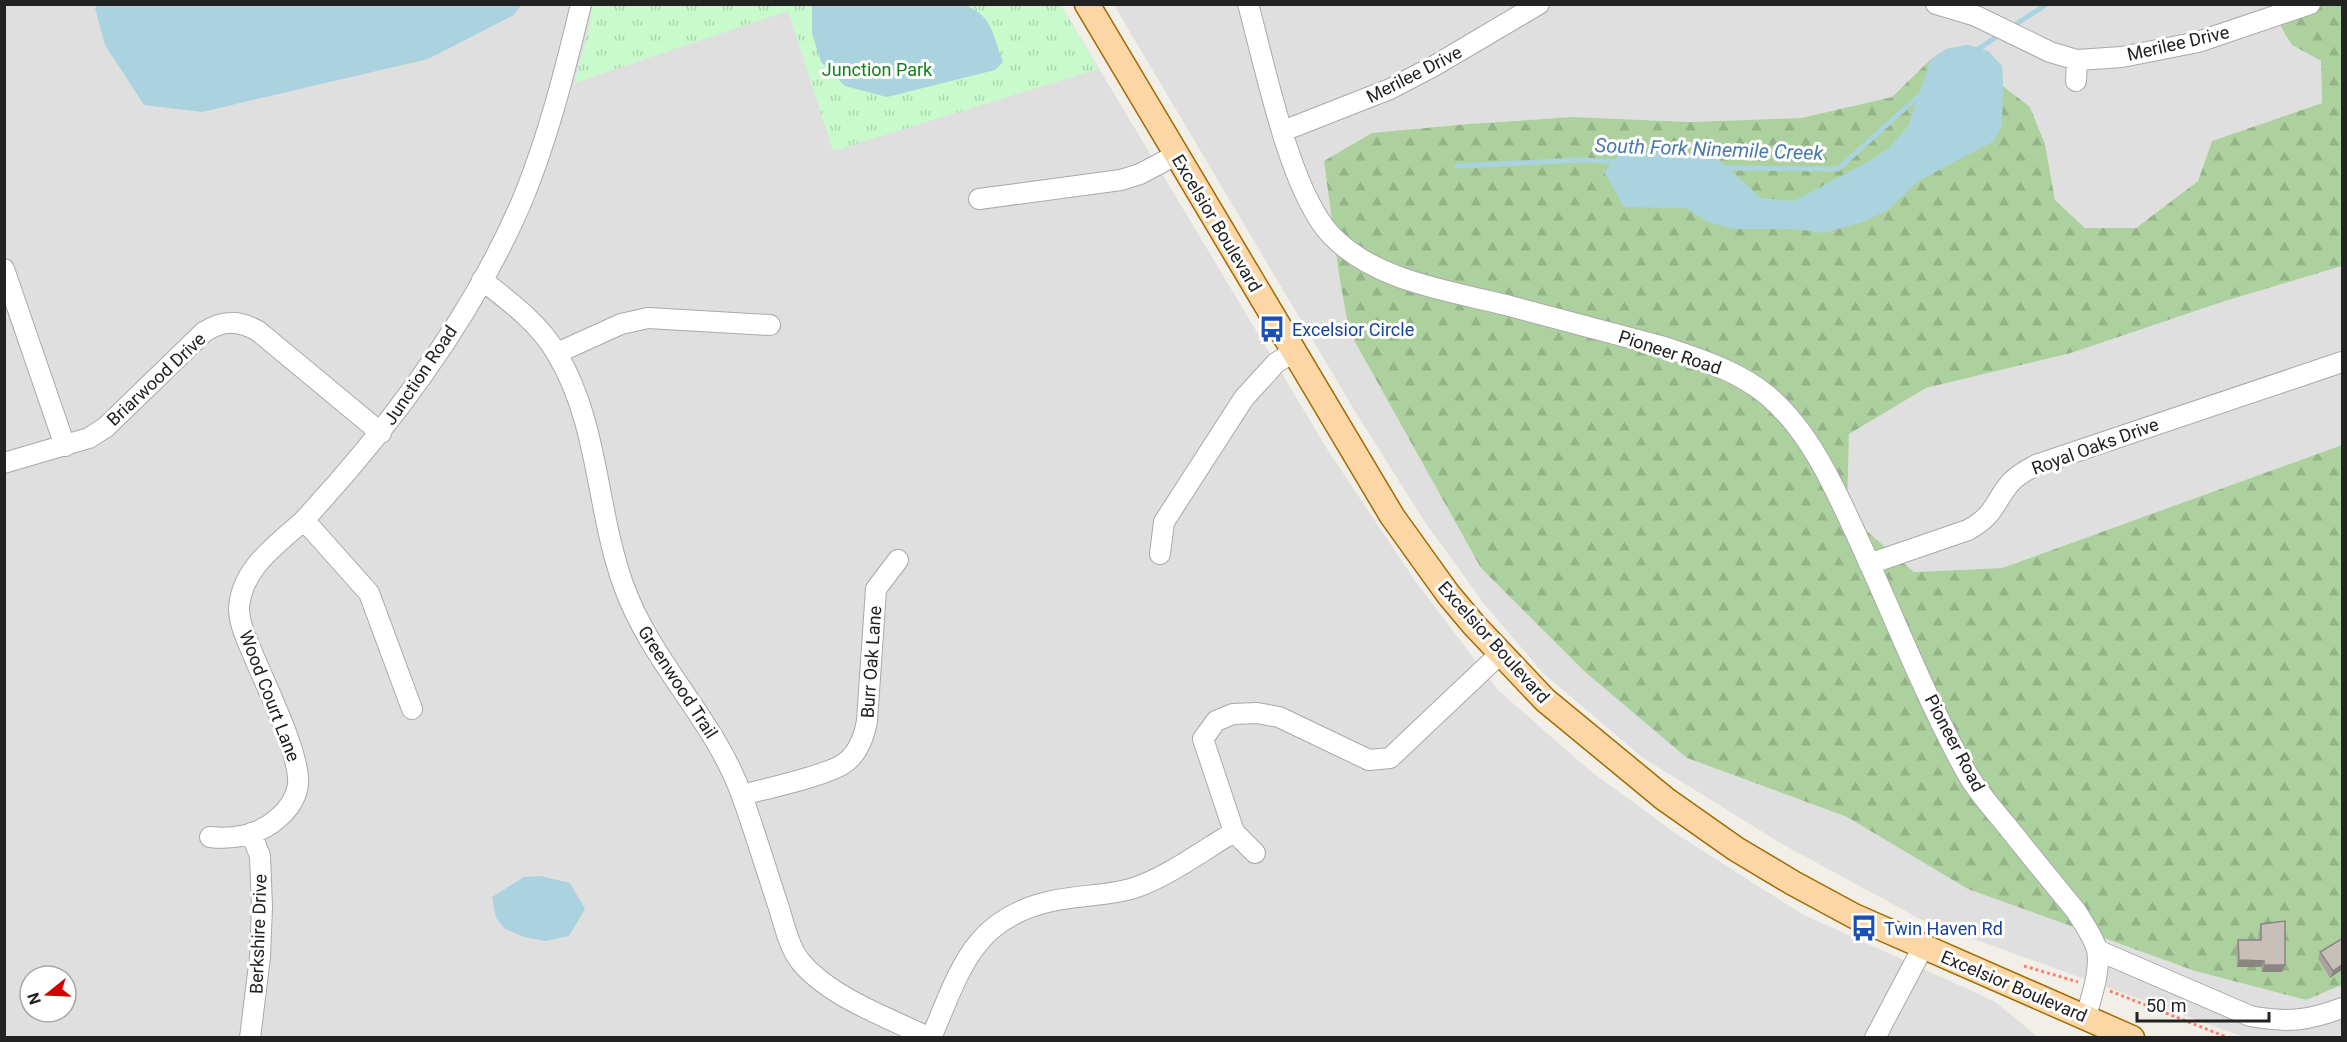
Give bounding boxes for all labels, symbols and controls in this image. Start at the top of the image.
street label: Merilee Drive [2125,21,2231,65]
street label: Merilee Drive [1363,41,1465,107]
park label: Junction Park [822,59,933,80]
water label: South Fork Ninemile Creek [1594,133,1825,165]
street label: Excelsior Boulevard [1168,151,1266,295]
bus stop icon: Excelsior Circle [1257,314,1287,344]
place label: Excelsior Circle [1292,319,1414,340]
street label: Junction Road [379,321,461,429]
street label: Pioneer Road [1616,325,1724,379]
street label: Briarwood Drive [102,328,210,430]
street label: Royal Oaks Drive [2029,413,2161,479]
street label: Excelsior Boulevard [1434,577,1554,707]
street label: Burr Oak Lane [857,605,885,719]
street label: Greenwood Trail [634,622,722,742]
street label: Wood Court Lane [235,628,305,764]
street label: Pioneer Road [1921,691,1989,795]
street label: Berkshire Drive [245,874,271,994]
bus stop icon: Twin Haven Rd [1849,913,1879,943]
place label: Twin Haven Rd [1884,918,2003,939]
street label: Excelsior Boulevard [1938,946,2090,1026]
north arrow [18,964,78,1024]
scale bar [2137,985,2269,1023]
text: N [23,990,45,1007]
text: 50 m [2146,995,2186,1016]

